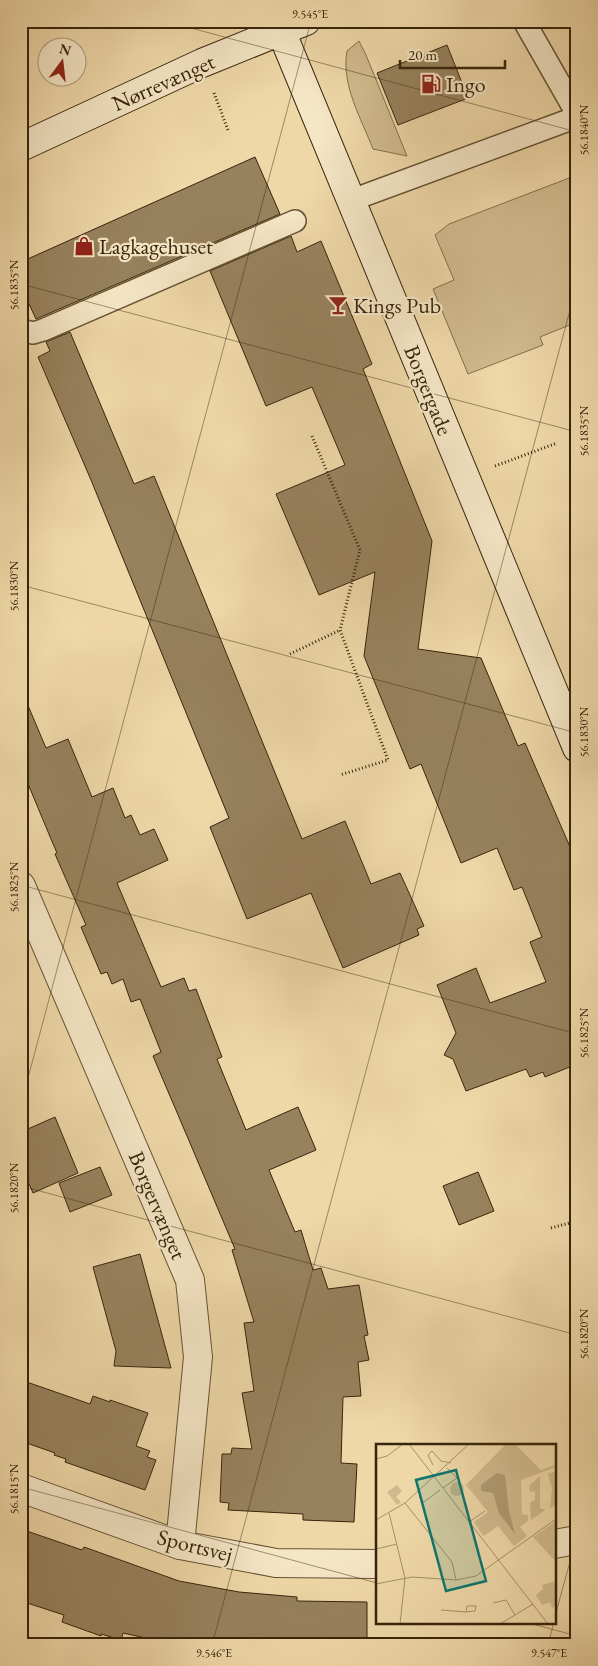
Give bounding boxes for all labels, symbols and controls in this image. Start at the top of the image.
text: 9.545°E [292,6,328,22]
north arrow [38,38,88,88]
scale bar [400,38,506,70]
text: N [58,39,74,60]
text: 20 m [408,45,437,64]
street label: Nørrevænget [107,47,219,118]
place label: Ingo [446,70,486,99]
fuel station icon: Ingo [420,73,442,95]
text: 56.1840°N [576,104,592,155]
place label: Lagkagehuset [99,232,213,261]
shop icon: Lagkagehuset [73,235,95,257]
text: 56.1835°N [6,259,22,310]
place label: Kings Pub [353,291,441,320]
bar icon: Kings Pub [327,294,349,316]
street label: Borgergade [397,341,460,440]
text: 56.1835°N [576,405,592,456]
text: 56.1830°N [6,560,22,611]
text: 56.1830°N [576,706,592,757]
text: 56.1825°N [6,861,22,912]
text: 56.1825°N [576,1007,592,1058]
street label: Borgervænget [122,1147,193,1264]
text: 56.1820°N [6,1162,22,1213]
text: 56.1820°N [576,1308,592,1359]
inset map [376,1444,556,1624]
text: 56.1815°N [6,1463,22,1514]
street label: Sportsvej [154,1522,236,1569]
text: 9.546°E [196,1645,232,1661]
text: 9.547°E [531,1645,567,1661]

